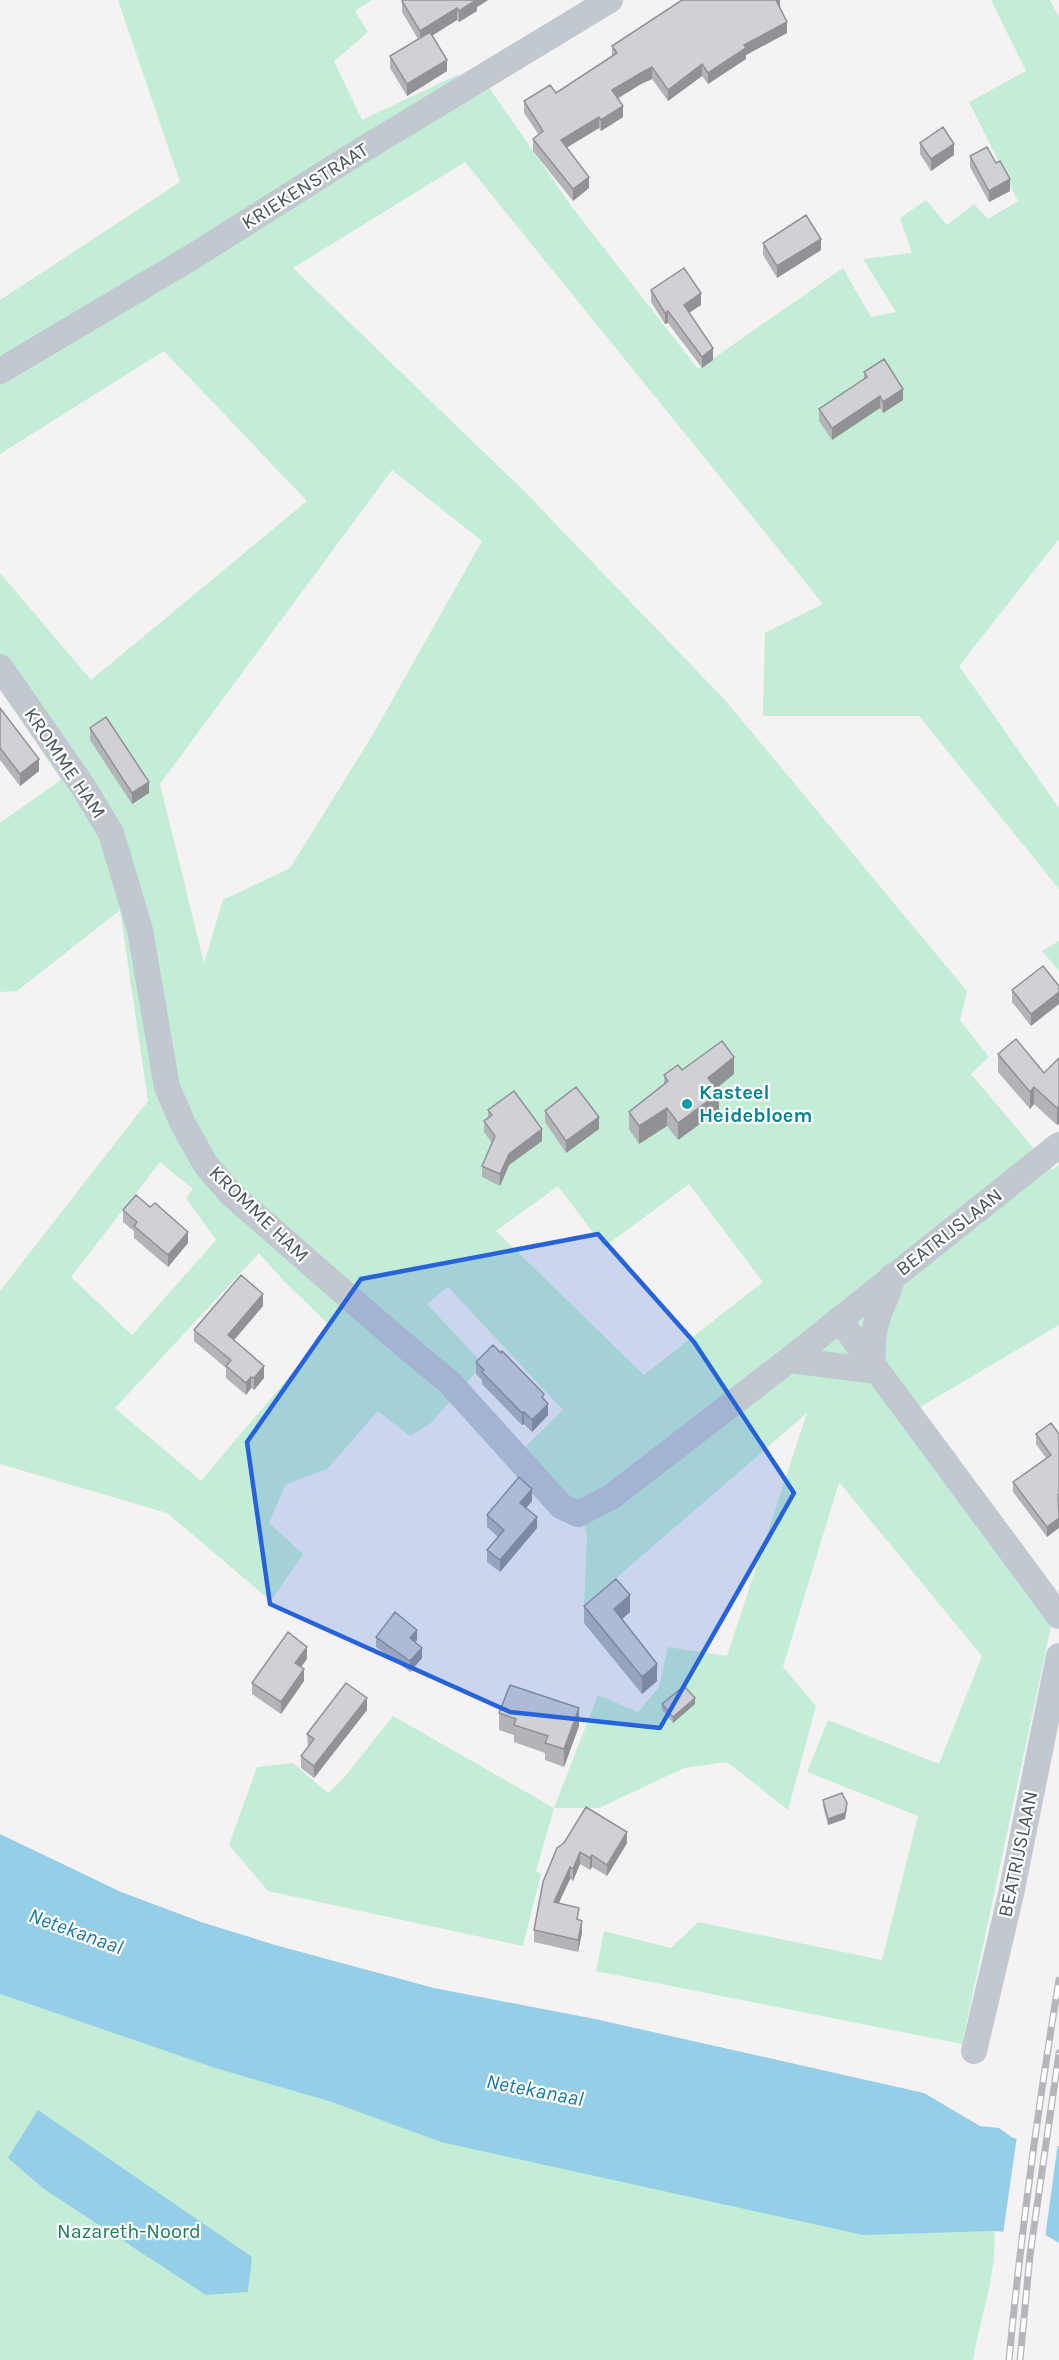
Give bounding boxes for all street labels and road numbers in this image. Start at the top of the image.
street label: KRIEKENSTRAAT [237,138,373,234]
street label: KROMME HAM [19,703,111,823]
street label: KROMME HAM [205,1161,313,1267]
street label: BEATRIJSLAAN [891,1183,1007,1281]
street label: BEATRIJSLAAN [993,1789,1043,1919]

